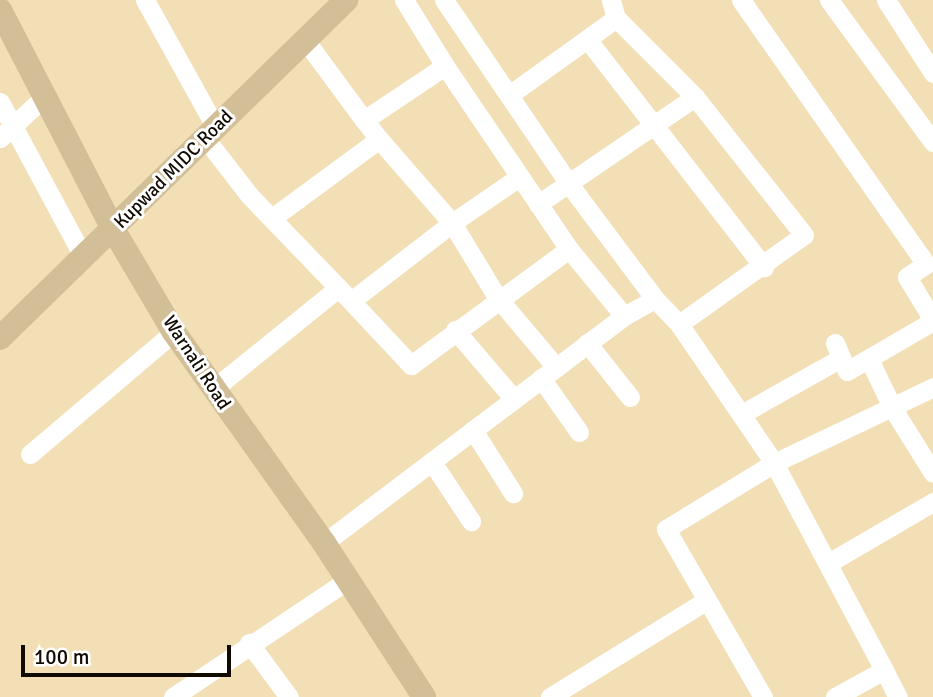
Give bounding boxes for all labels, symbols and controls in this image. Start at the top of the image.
street label: Kupwad MIDC Road [110,106,238,234]
street label: Warnali Road [157,312,235,414]
scale bar [24,630,234,674]
text: 100 m [34,644,89,670]

